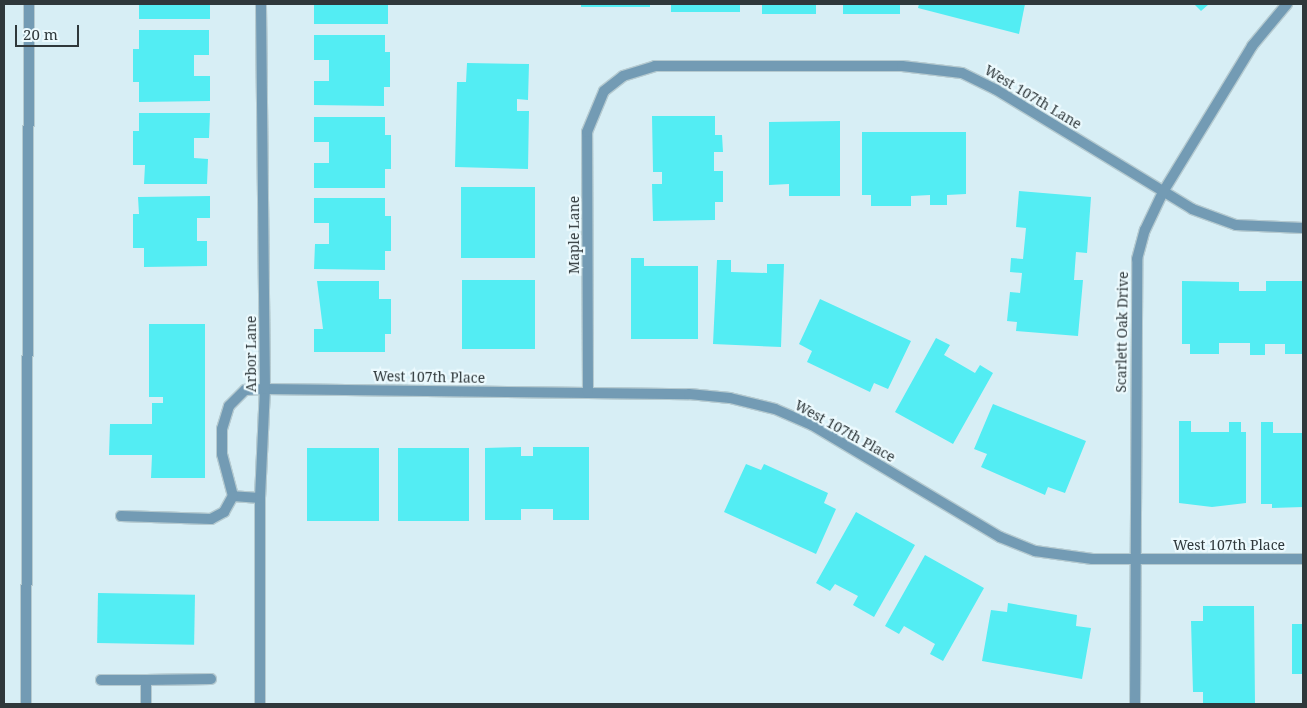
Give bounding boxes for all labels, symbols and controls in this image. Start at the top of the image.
scale bar [18,15,81,47]
text: 20 m [23,24,58,44]
street label: West 107th Lane [981,61,1085,133]
street label: Maple Lane [566,196,582,274]
street label: Scarlett Oak Drive [1113,271,1131,393]
street label: Arbor Lane [243,316,259,392]
street label: West 107th Place [373,368,485,386]
street label: West 107th Place [792,396,898,466]
street label: West 107th Place [1173,537,1285,553]

